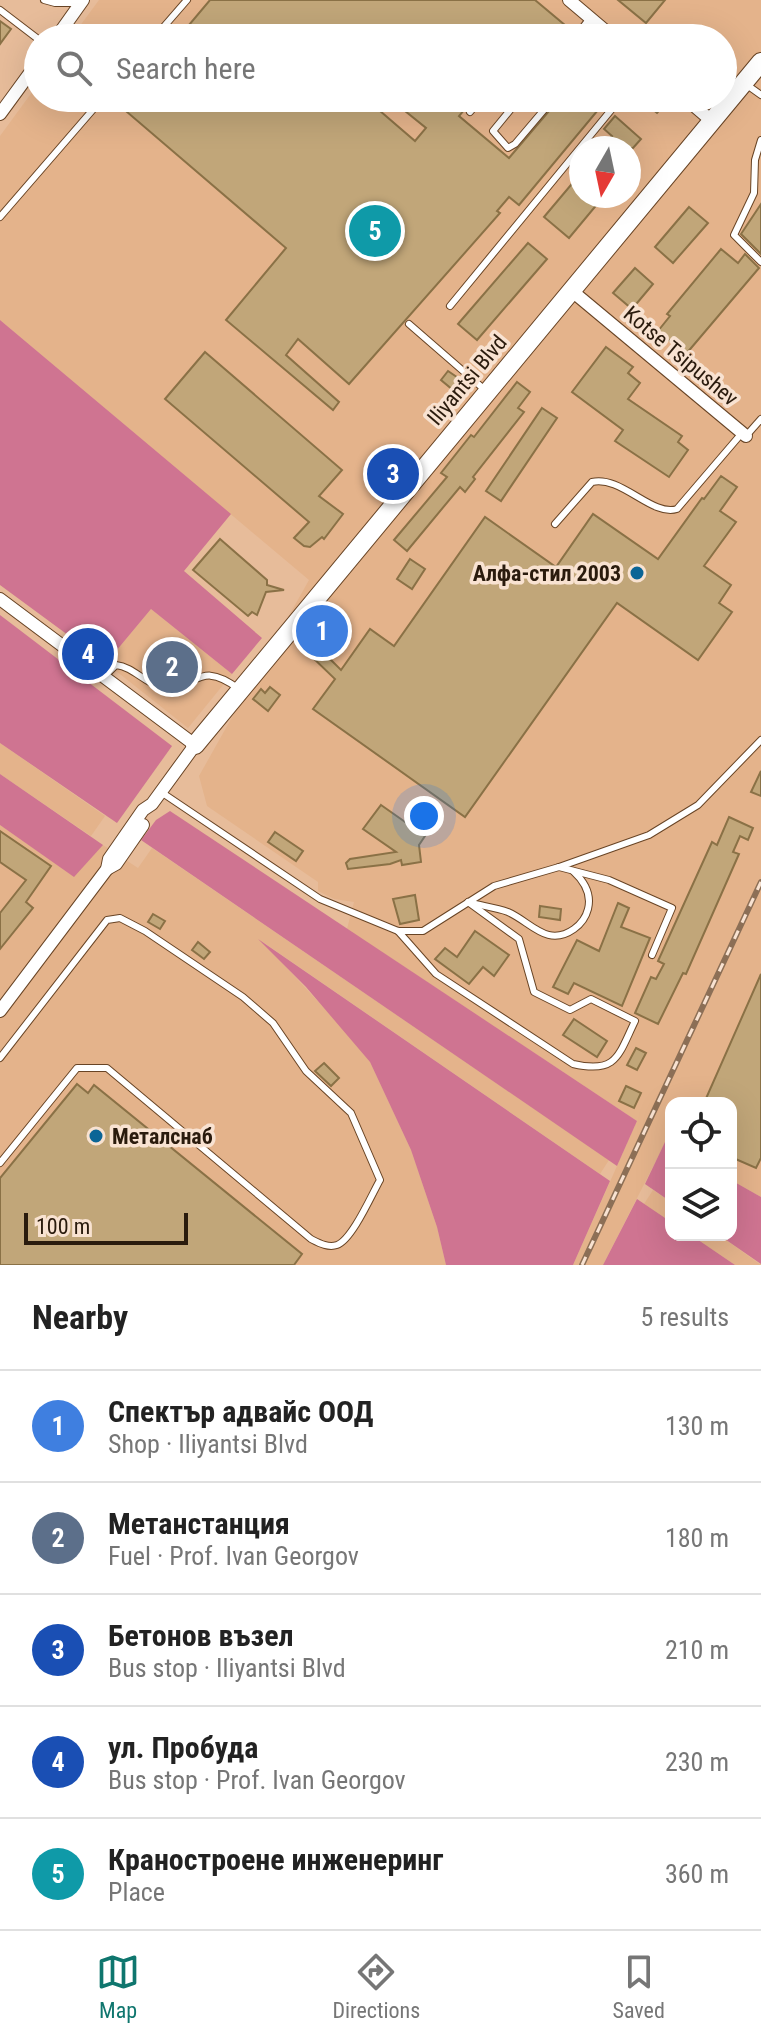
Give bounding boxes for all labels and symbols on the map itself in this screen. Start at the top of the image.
north arrow [569,136,641,208]
pin: 5 [349,201,401,261]
street label: Kotse Tsipushev [619,301,743,411]
street label: Iliyantsi Blvd [422,330,512,430]
pin: 3 [367,444,419,504]
place label: Алфа-стил 2003 [473,561,621,586]
marker: Алфа-стил 2003 [628,564,646,582]
pin: 1 [296,601,348,661]
pin: 4 [62,624,114,684]
pin: 2 [146,637,198,697]
your location [404,796,444,836]
place label: Металснаб [112,1124,213,1149]
marker: Металснаб [87,1127,105,1145]
scale bar [24,1209,188,1245]

